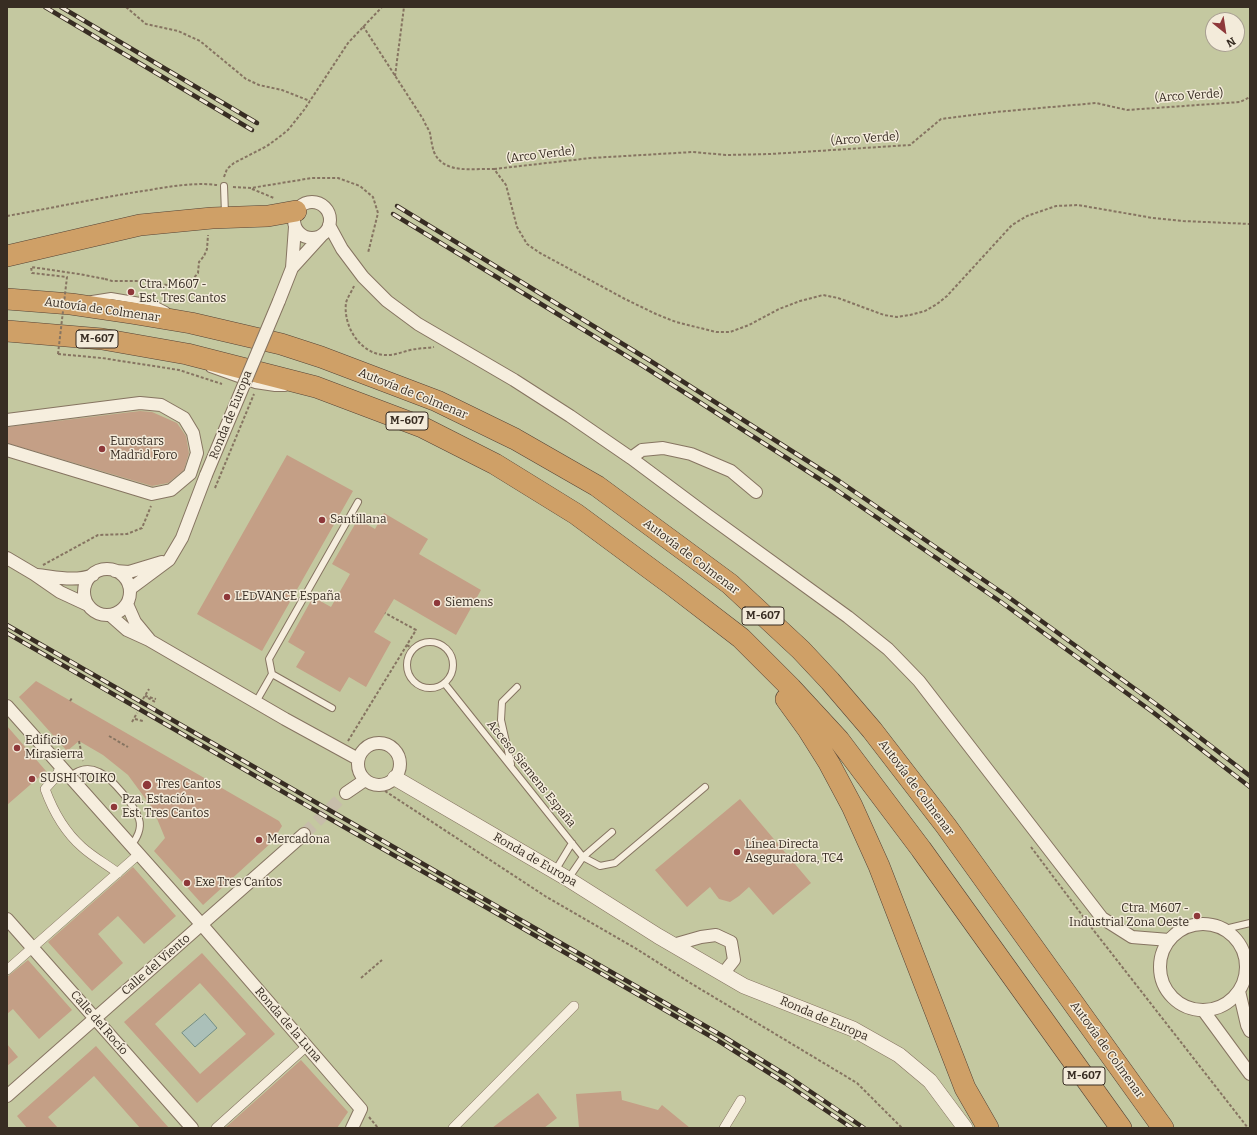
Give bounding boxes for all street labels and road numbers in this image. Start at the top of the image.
street label: (Arco Verde) [1154,86,1224,106]
street label: (Arco Verde) [830,129,900,149]
street label: (Arco Verde) [506,144,576,166]
street label: Autovía de Colmenar [43,295,161,325]
road number: M-607 [76,330,118,348]
street label: Autovía de Colmenar [356,366,470,422]
street label: Ronda de Europa [207,369,255,461]
road number: M-607 [386,412,428,430]
street label: Autovía de Colmenar [640,516,742,598]
road number: M-607 [742,607,784,625]
street label: Acceso Siemens España [483,718,579,830]
street label: Autovía de Colmenar [875,737,957,839]
street label: Ronda de Europa [490,830,580,890]
street label: Calle del Viento [119,931,193,999]
street label: Ronda de la Luna [252,985,324,1065]
street label: Calle del Rocío [67,988,131,1058]
street label: Ronda de Europa [778,994,870,1044]
street label: Autovía de Colmenar [1067,999,1147,1101]
road number: M-607 [1063,1067,1105,1085]

